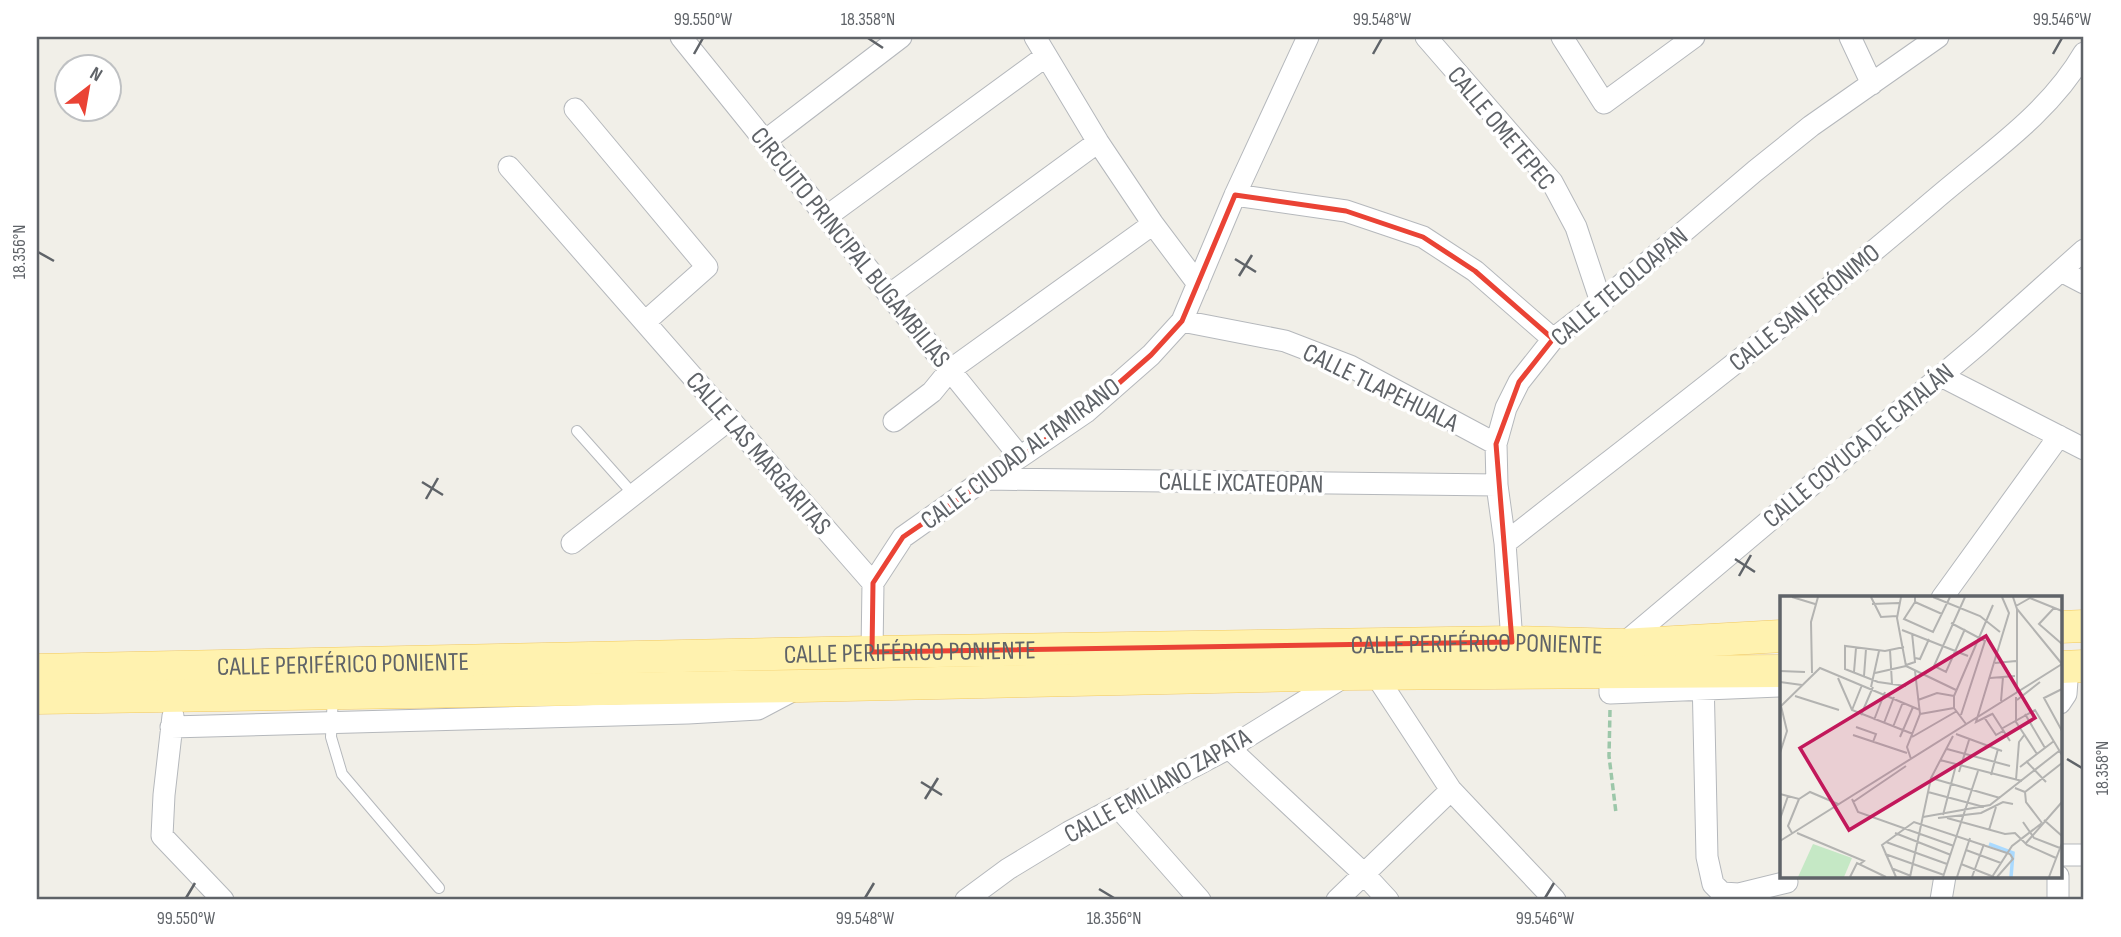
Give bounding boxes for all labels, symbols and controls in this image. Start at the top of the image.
text: 99.550°W [674,9,732,30]
text: 18.358°N [841,9,895,30]
text: 99.548°W [1353,9,1411,30]
text: 99.546°W [2033,9,2092,30]
north arrow [52,52,122,122]
street label: CALLE OMETEPEC [1440,61,1562,197]
text: N [86,62,106,87]
street label: CIRCUITO PRINCIPAL BUGAMBILIAS [743,122,956,374]
street label: CALLE TELOLOAPAN [1545,221,1695,353]
text: 18.356°N [9,225,30,279]
street label: CALLE SAN JERÓNIMO [1723,238,1887,378]
street label: CALLE TLAPEHUALA [1298,337,1464,440]
street label: CALLE COYUCA DE CATALÁN [1757,357,1961,535]
street label: CALLE LAS MARGARITAS [679,366,837,542]
street label: CALLE CIUDAD ALTAMIRANO [915,372,1126,537]
street label: CALLE IXCATEOPAN [1158,467,1324,500]
inset map [1780,596,2062,878]
street label: CALLE PERIFÉRICO PONIENTE [1350,628,1603,662]
street label: CALLE PERIFÉRICO PONIENTE [783,635,1036,671]
street label: CALLE PERIFÉRICO PONIENTE [217,647,469,683]
street label: CALLE EMILIANO ZAPATA [1059,722,1257,850]
text: 18.358°N [2092,741,2113,795]
text: 99.550°W [157,908,215,929]
text: 99.548°W [836,908,894,929]
text: 18.356°N [1087,908,1141,929]
text: 99.546°W [1516,908,1575,929]

